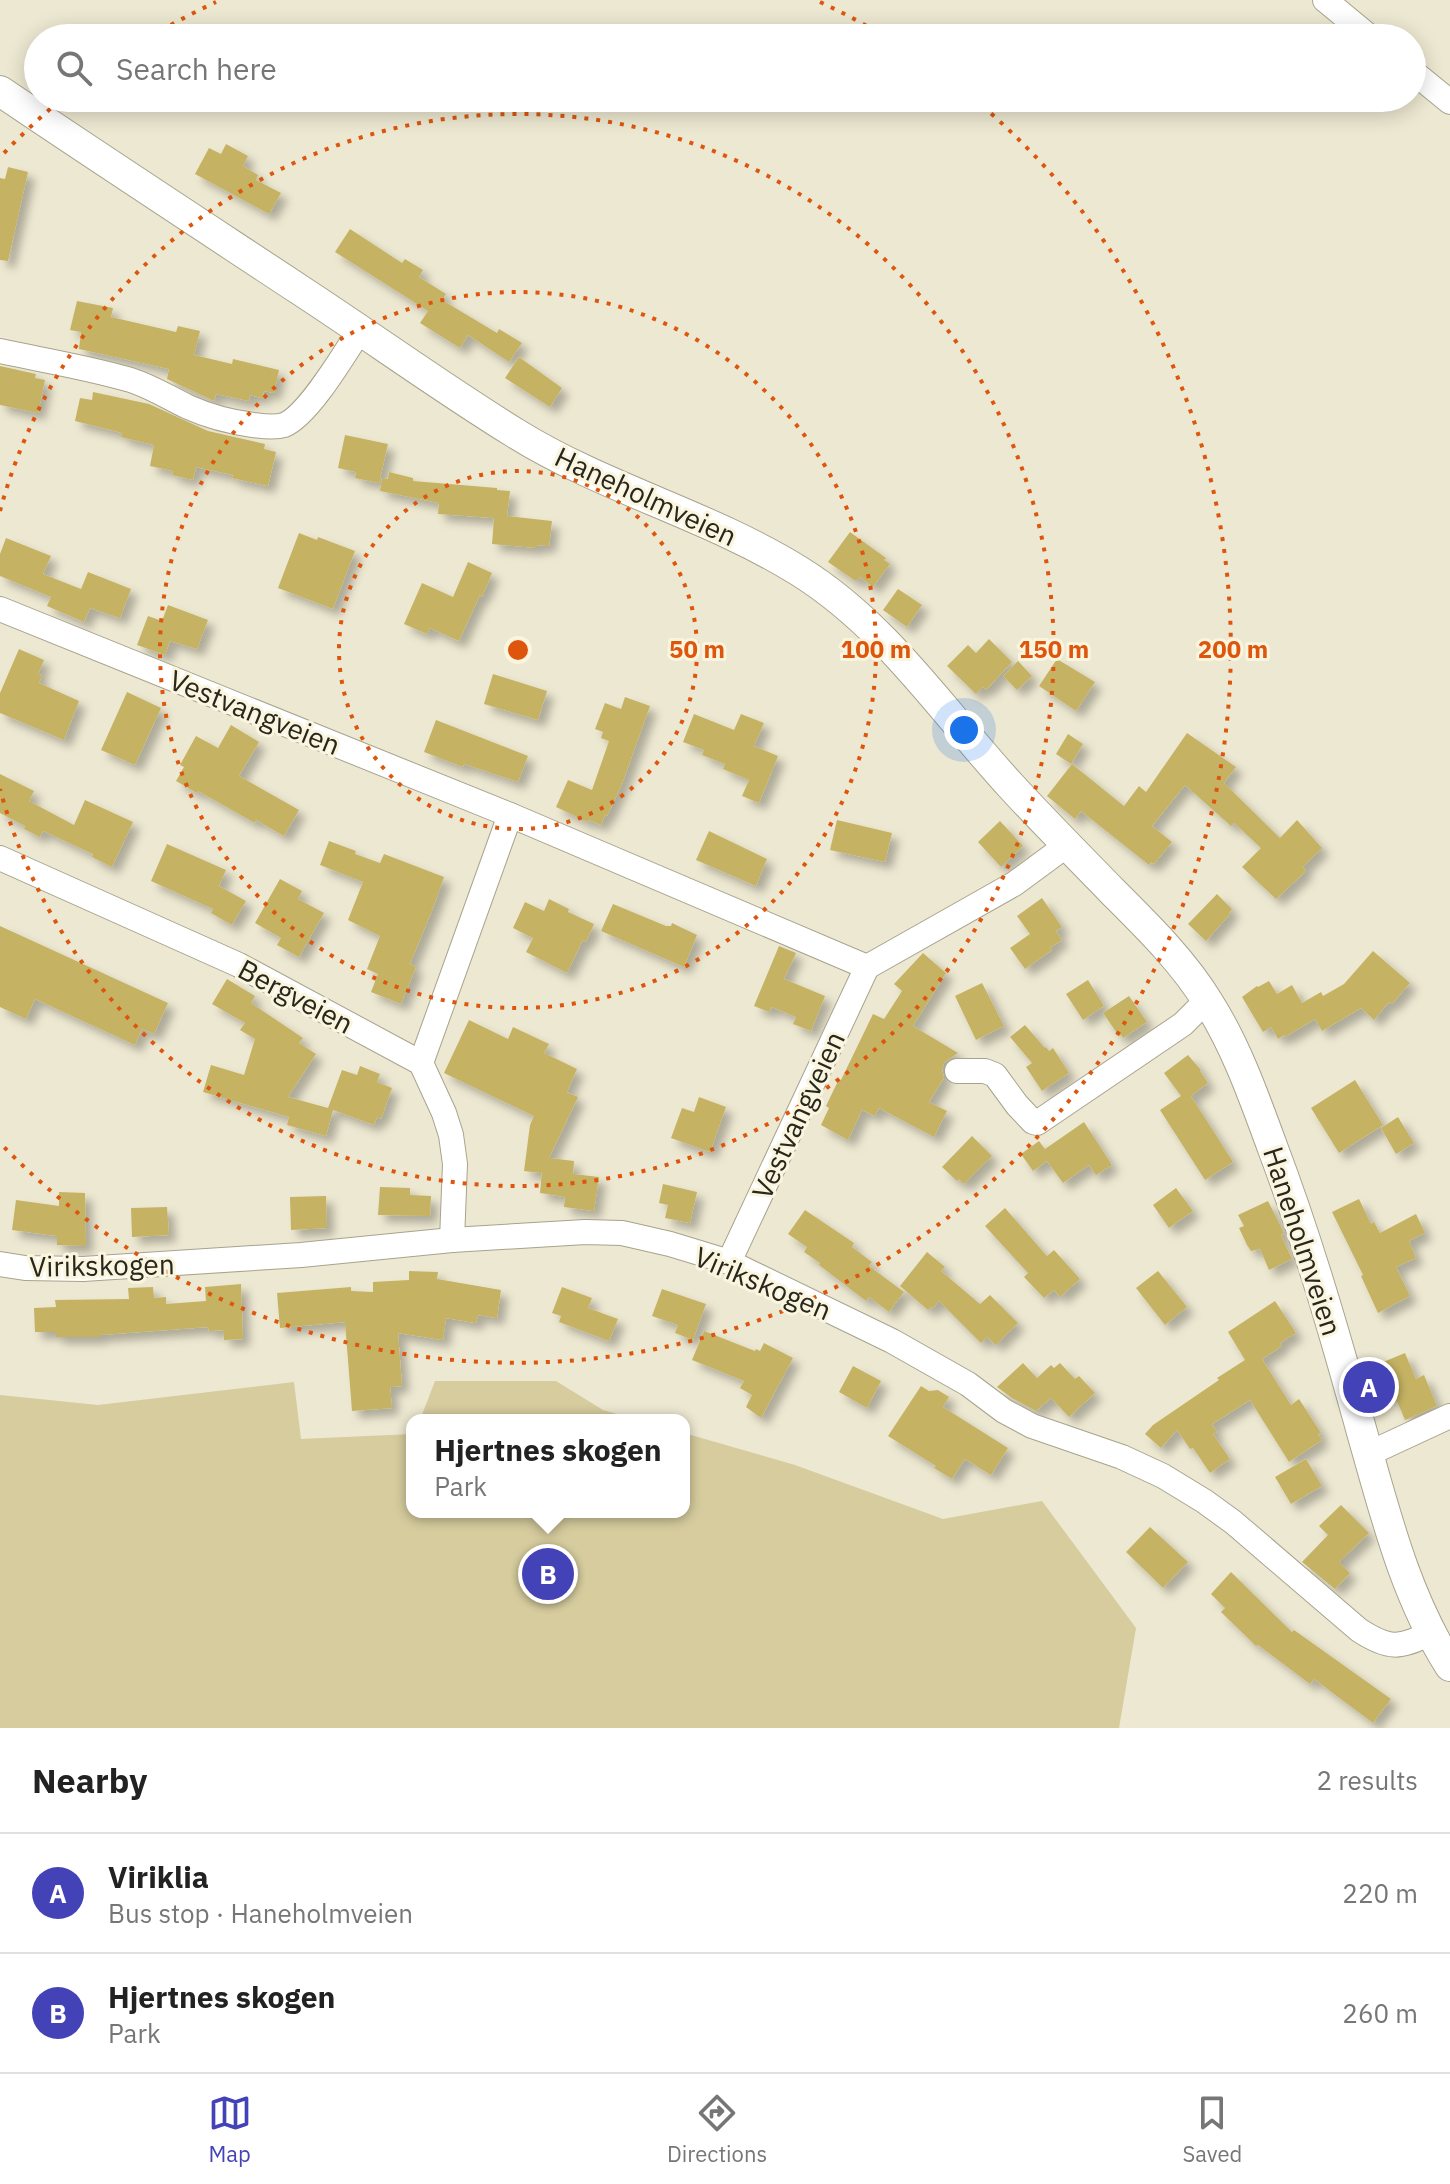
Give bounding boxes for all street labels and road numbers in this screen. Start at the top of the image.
street label: Haneholmveien [549,438,743,554]
street label: Vestvangveien [164,661,346,763]
street label: Bergveien [232,950,360,1042]
street label: Vestvangveien [743,1025,853,1205]
street label: Haneholmveien [1255,1142,1351,1340]
street label: Virikskogen [689,1238,837,1328]
street label: Virikskogen [29,1245,175,1285]

